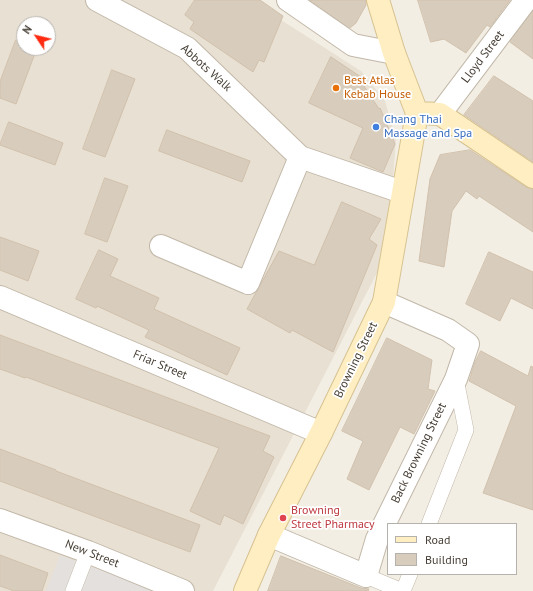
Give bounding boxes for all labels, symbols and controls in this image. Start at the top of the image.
north arrow [16,16,56,56]
text: N [19,23,35,37]
street label: Lloyd Street [459,28,507,86]
street label: Abbots Walk [178,41,234,95]
place label: Best Atlas Kebab House [344,74,411,102]
marker: Best Atlas Kebab House [331,83,341,93]
place label: Chang Thai Massage and Spa [384,113,472,141]
marker: Chang Thai Massage and Spa [371,122,381,132]
street label: Browning Street [331,320,381,400]
street label: Friar Street [131,347,189,383]
street label: Back Browning Street [388,400,450,506]
place label: Browning Street Pharmacy [291,504,375,532]
marker: Browning Street Pharmacy [278,513,288,523]
legend [387,523,517,575]
text: Road [425,532,450,547]
street label: New Street [63,537,121,571]
text: Building [425,552,468,567]

